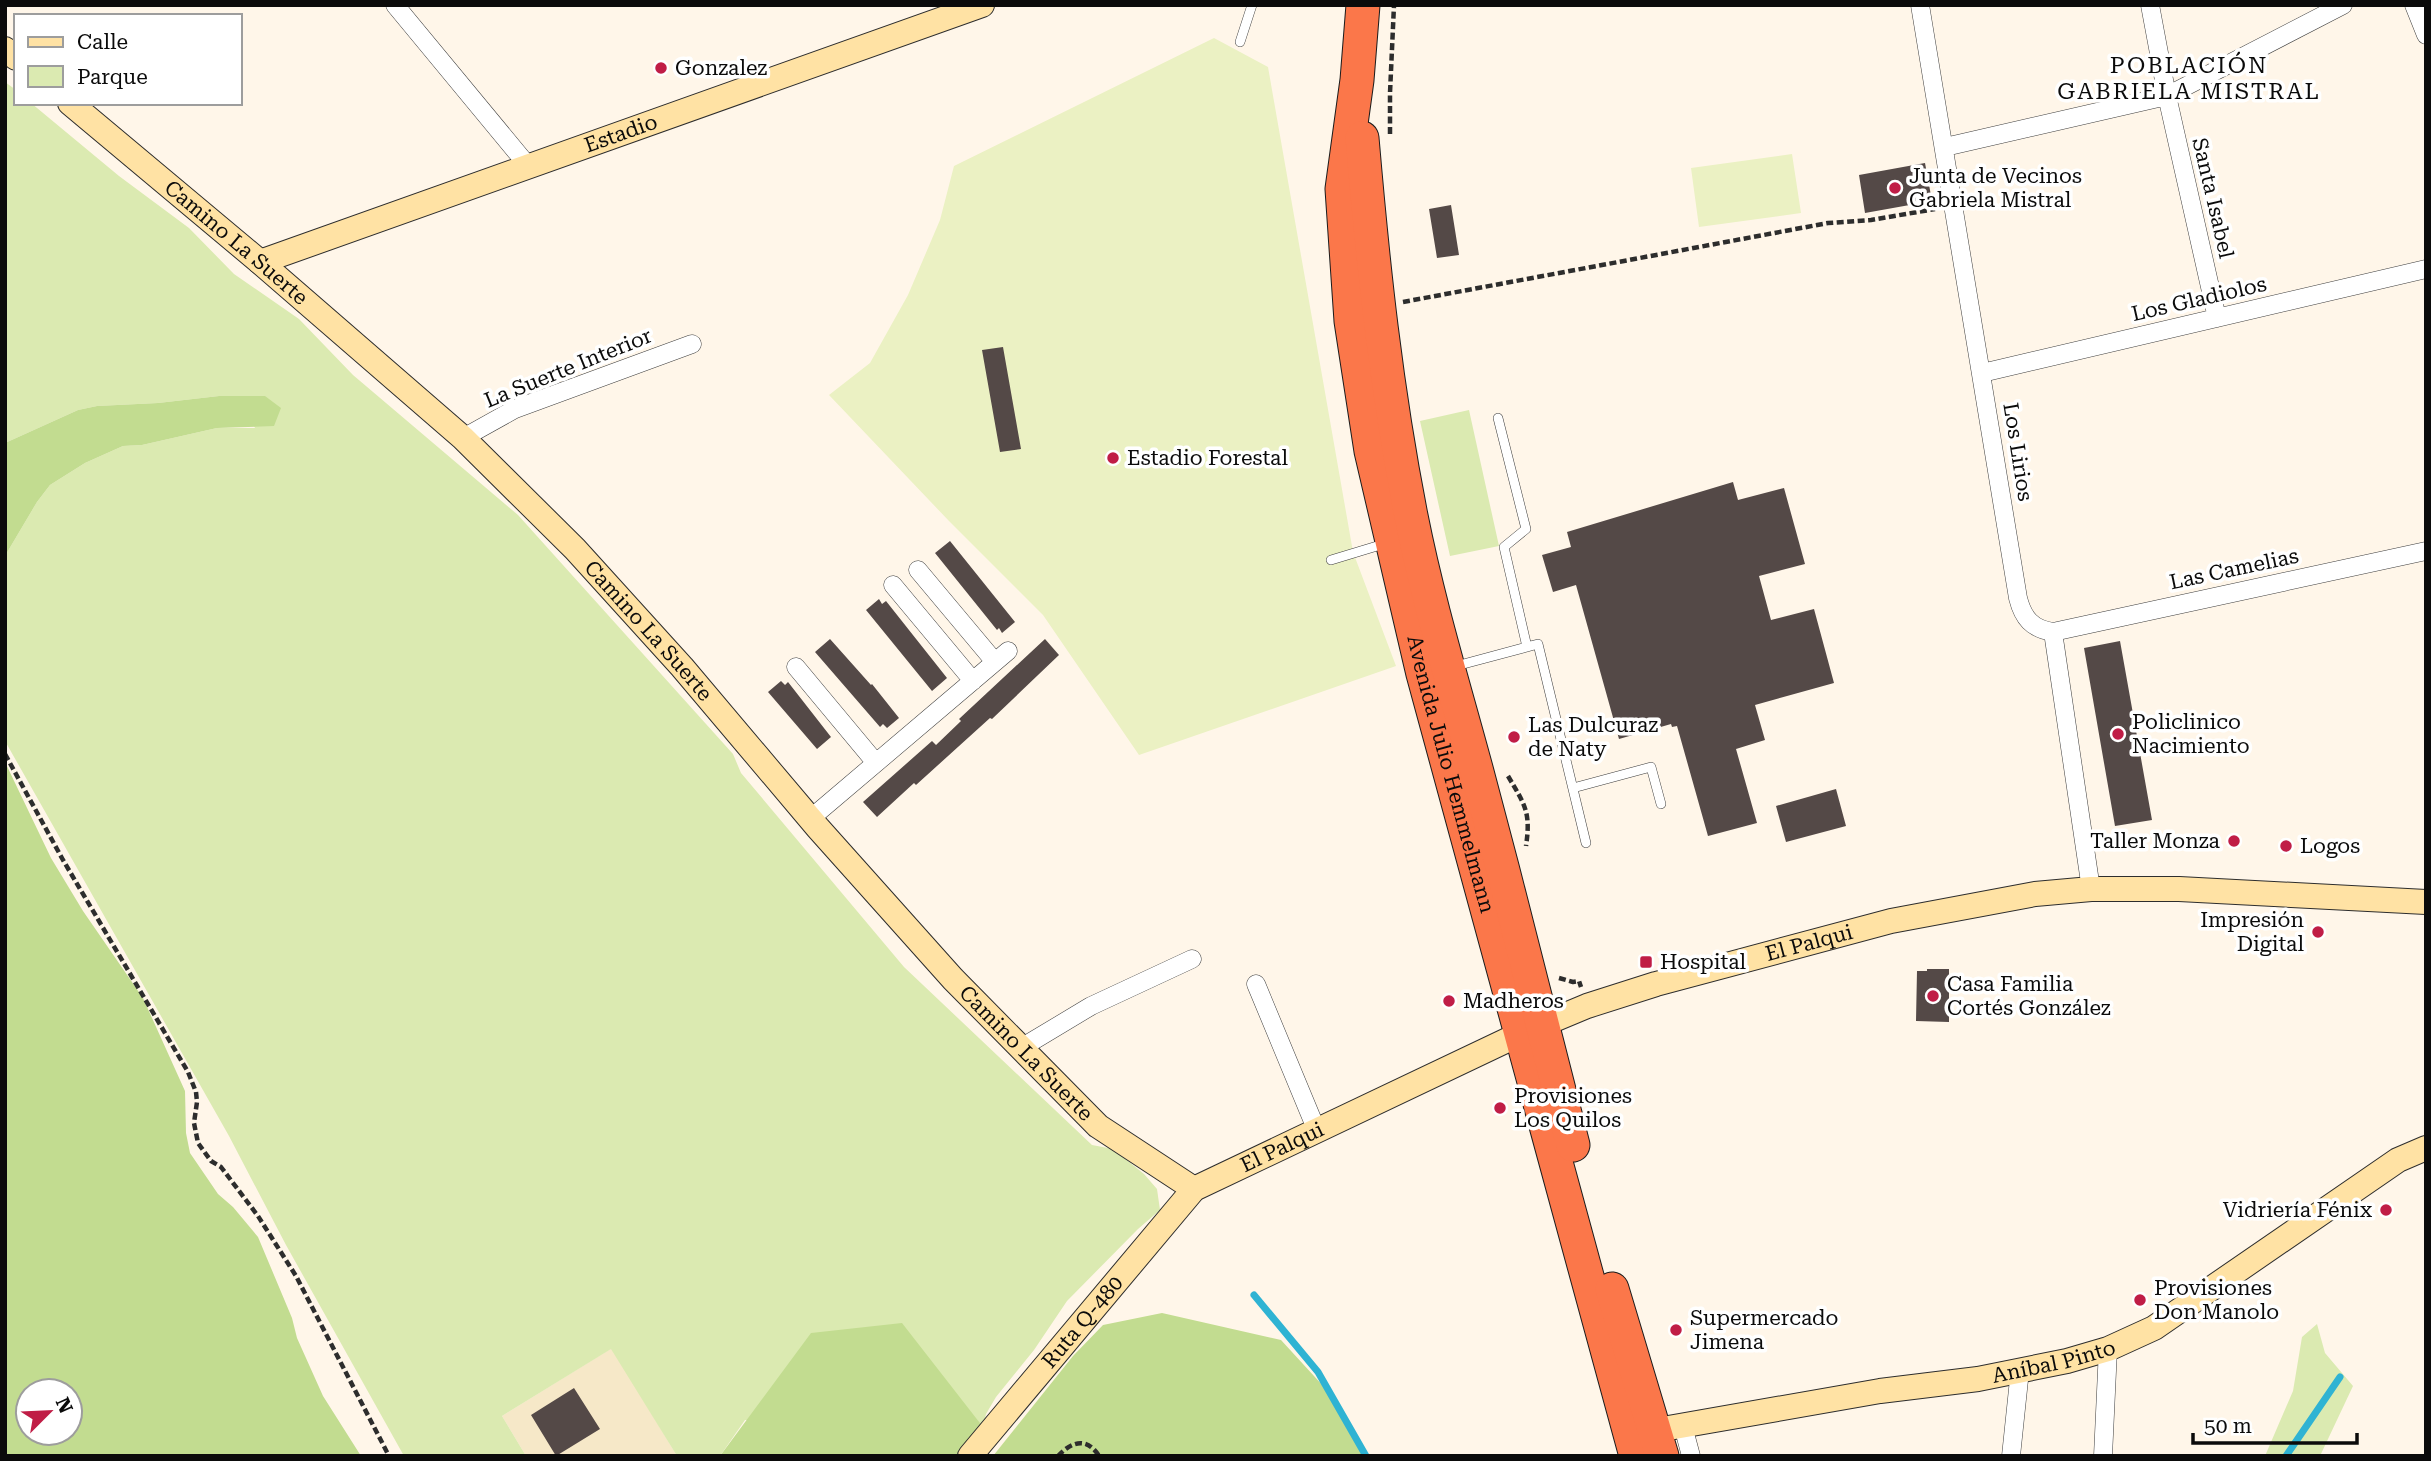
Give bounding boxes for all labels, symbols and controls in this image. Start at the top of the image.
legend [14,14,242,105]
text: Calle [77,30,128,54]
district label: POBLACIÓN GABRIELA MISTRAL [2057,51,2321,105]
place label: Gonzalez [675,56,767,80]
marker: Gonzalez [653,60,669,76]
text: Parque [77,65,148,89]
street label: Estadio [581,110,660,158]
street label: Santa Isabel [2187,135,2239,261]
place label: Junta de Vecinos Gabriela Mistral [1909,164,2082,212]
street label: Camino La Suerte [160,175,313,310]
marker: Junta de Vecinos Gabriela Mistral [1887,180,1903,196]
street label: Los Gladiolos [2129,272,2269,326]
street label: La Suerte Interior [481,323,656,413]
street label: Los Lirios [1998,401,2038,503]
place label: Estadio Forestal [1127,446,1288,470]
marker: Estadio Forestal [1105,450,1121,466]
street label: Las Camelias [2167,544,2301,594]
street label: Camino La Suerte [580,556,717,706]
street label: Avenida Julio Hemmelmann [1402,633,1500,916]
place label: Policlinico Nacimiento [2132,710,2250,758]
place label: Las Dulcuraz de Naty [1528,713,1658,761]
marker: Policlinico Nacimiento [2110,726,2126,742]
marker: Las Dulcuraz de Naty [1506,729,1522,745]
place label: Taller Monza [2090,829,2221,853]
marker: Taller Monza [2226,833,2242,849]
place label: Logos [2300,834,2360,858]
marker: Logos [2278,838,2294,854]
place label: Impresión Digital [2200,908,2304,956]
street label: El Palqui [1763,920,1856,966]
marker: Impresión Digital [2310,924,2326,940]
place label: Hospital [1660,950,1747,974]
marker: Hospital [1638,954,1654,970]
place label: Casa Familia Cortés González [1947,972,2111,1020]
street label: Camino La Suerte [955,981,1098,1126]
marker: Casa Familia Cortés González [1925,988,1941,1004]
place label: Madheros [1463,989,1564,1013]
marker: Madheros [1441,993,1457,1009]
place label: Provisiones Los Quilos [1514,1084,1632,1132]
marker: Provisiones Los Quilos [1492,1100,1508,1116]
street label: El Palqui [1237,1117,1328,1177]
place label: Vidriería Fénix [2223,1198,2372,1222]
marker: Vidriería Fénix [2378,1202,2394,1218]
street label: Ruta Q-480 [1037,1271,1128,1373]
place label: Provisiones Don Manolo [2154,1276,2279,1324]
marker: Provisiones Don Manolo [2132,1292,2148,1308]
place label: Supermercado Jimena [1690,1306,1838,1354]
marker: Supermercado Jimena [1668,1322,1684,1338]
street label: Aníbal Pinto [1990,1335,2119,1388]
north arrow [14,1377,84,1447]
text: N [51,1394,78,1417]
scale bar [2193,1402,2358,1446]
text: 50 m [2204,1414,2252,1438]

